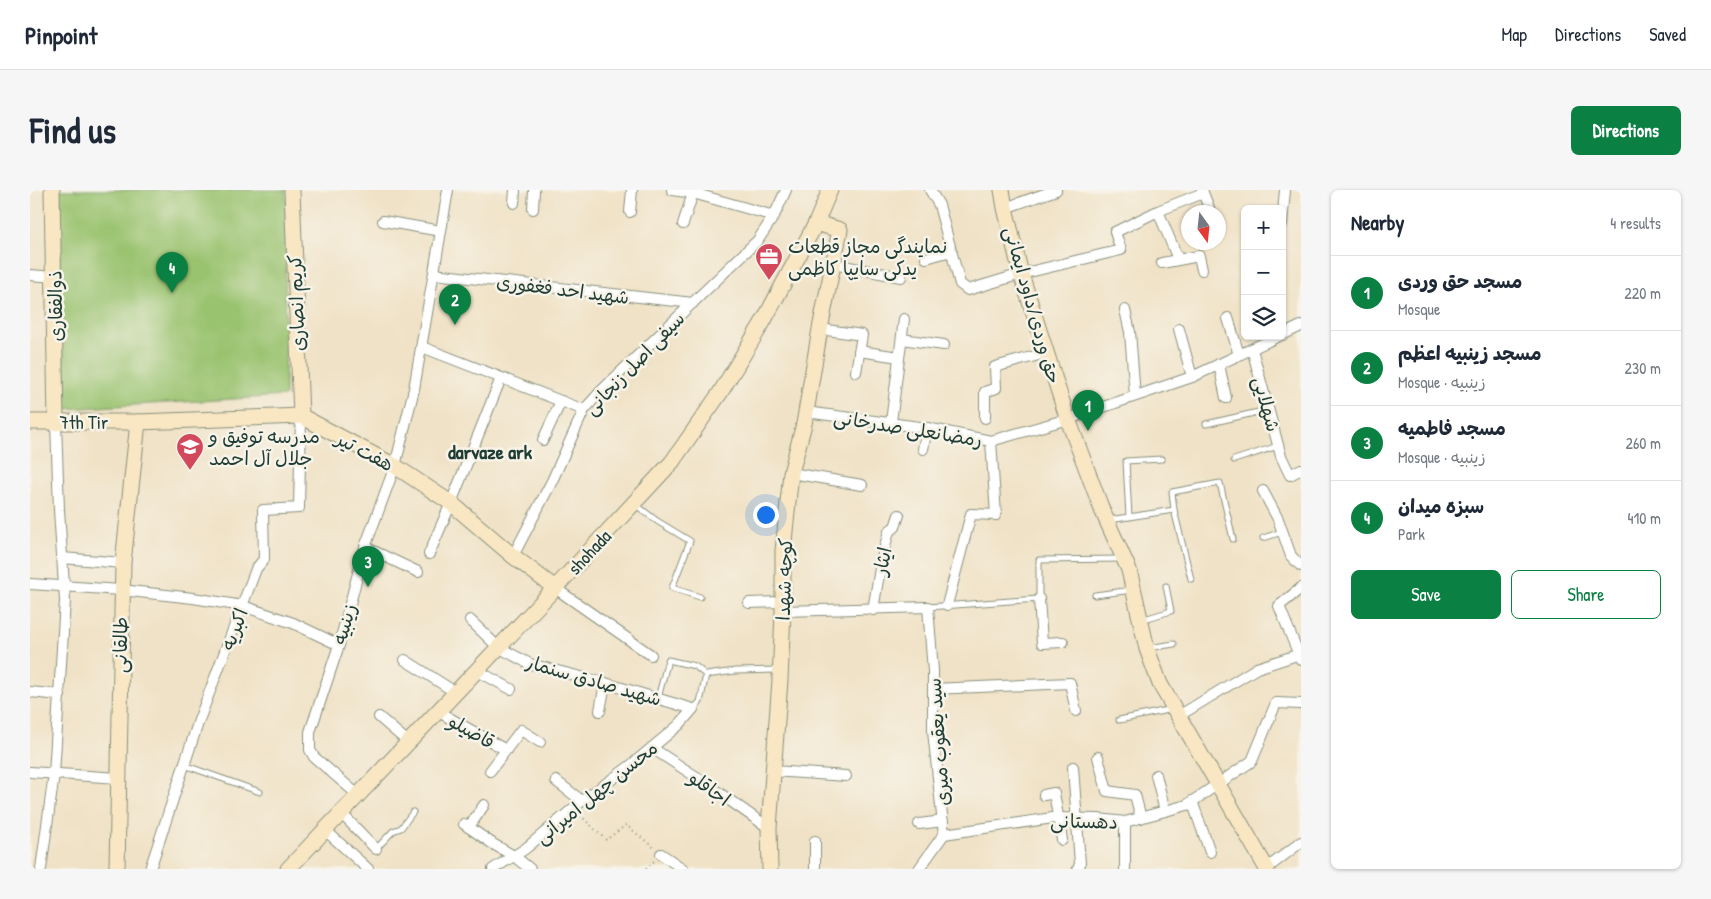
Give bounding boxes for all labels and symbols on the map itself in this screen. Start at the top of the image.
north arrow [1181,205,1226,250]
street label: حق وردی/داود ایمانی [998,223,1068,387]
place label: نمایندگی مجاز قطعات یدکی سایپا کاظمی [788,233,947,281]
office icon: نمایندگی مجاز قطعات یدکی سایپا کاظمی [754,242,784,281]
pin: 4 [156,252,188,293]
street label: کریم انصاری [281,254,313,352]
street label: شهید احد فغفوری [495,268,631,310]
street label: ذوالفقاری [41,270,69,342]
pin: 2 [439,284,471,325]
street label: سیفی اصل زنجانی [578,305,690,421]
street label: شهلایی [1247,374,1287,434]
pin: 1 [1072,390,1104,431]
street label: رمضانعلی صدرخانی [832,403,984,453]
street label: 7th Tir [60,409,109,435]
place label: مدرسه توفیق و جلال آل احمد [207,423,320,471]
street label: هفت تیر [330,424,398,477]
school or university icon: مدرسه توفیق و جلال آل احمد [175,432,205,471]
district label: darvaze ark [448,438,533,465]
your location [753,502,779,528]
street label: shohada [561,523,617,580]
street label: کوچه شهدا [770,537,798,621]
street label: ایثار [866,544,898,580]
pin: 3 [352,546,384,587]
street label: زینبیه [326,601,362,647]
street label: اکبریه [214,604,254,654]
street label: طالقانی [107,617,133,673]
street label: شهید صادق سنمار [522,648,665,712]
street label: سید یعقوب میری [921,677,955,807]
street label: قاضیلو [443,707,500,755]
street label: محسن چهل امیرانی [529,734,663,850]
street label: اجاقلو [683,764,736,812]
street label: دهستانی [1050,807,1118,835]

